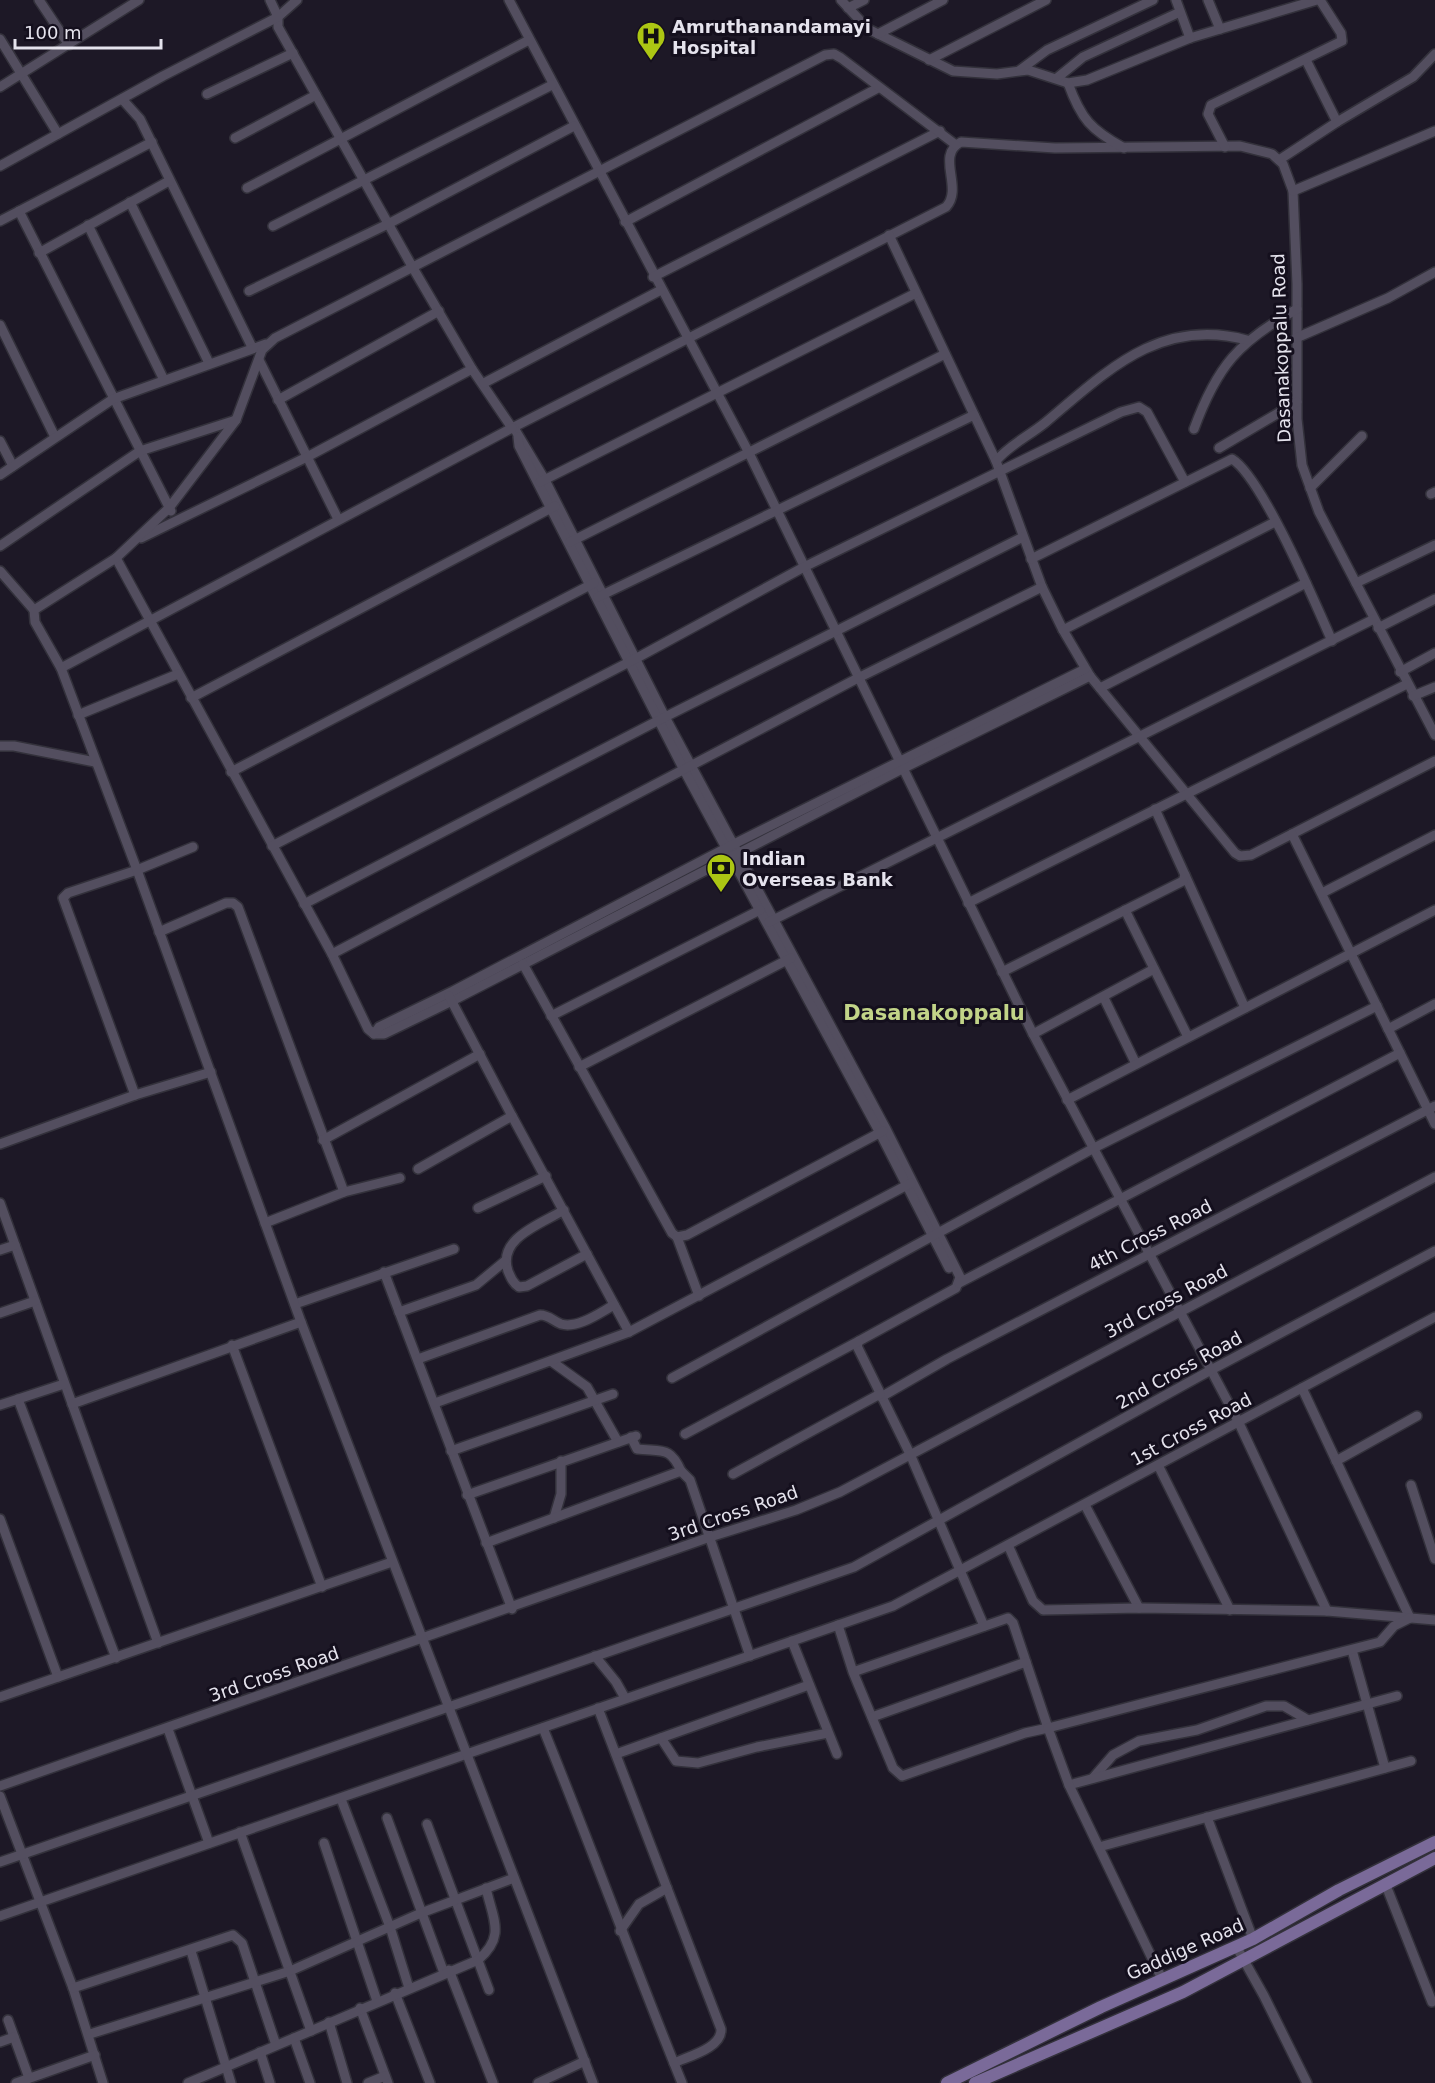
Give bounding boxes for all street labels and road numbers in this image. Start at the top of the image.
street label: Dasanakoppalu Road [1267,253,1295,443]
street label: 4th Cross Road [1085,1195,1215,1275]
street label: 3rd Cross Road [1101,1260,1231,1342]
street label: 2nd Cross Road [1113,1327,1245,1413]
street label: 1st Cross Road [1127,1388,1255,1470]
street label: 3rd Cross Road [665,1481,801,1545]
street label: 3rd Cross Road [206,1642,342,1706]
street label: Gaddige Road [1123,1914,1247,1984]

